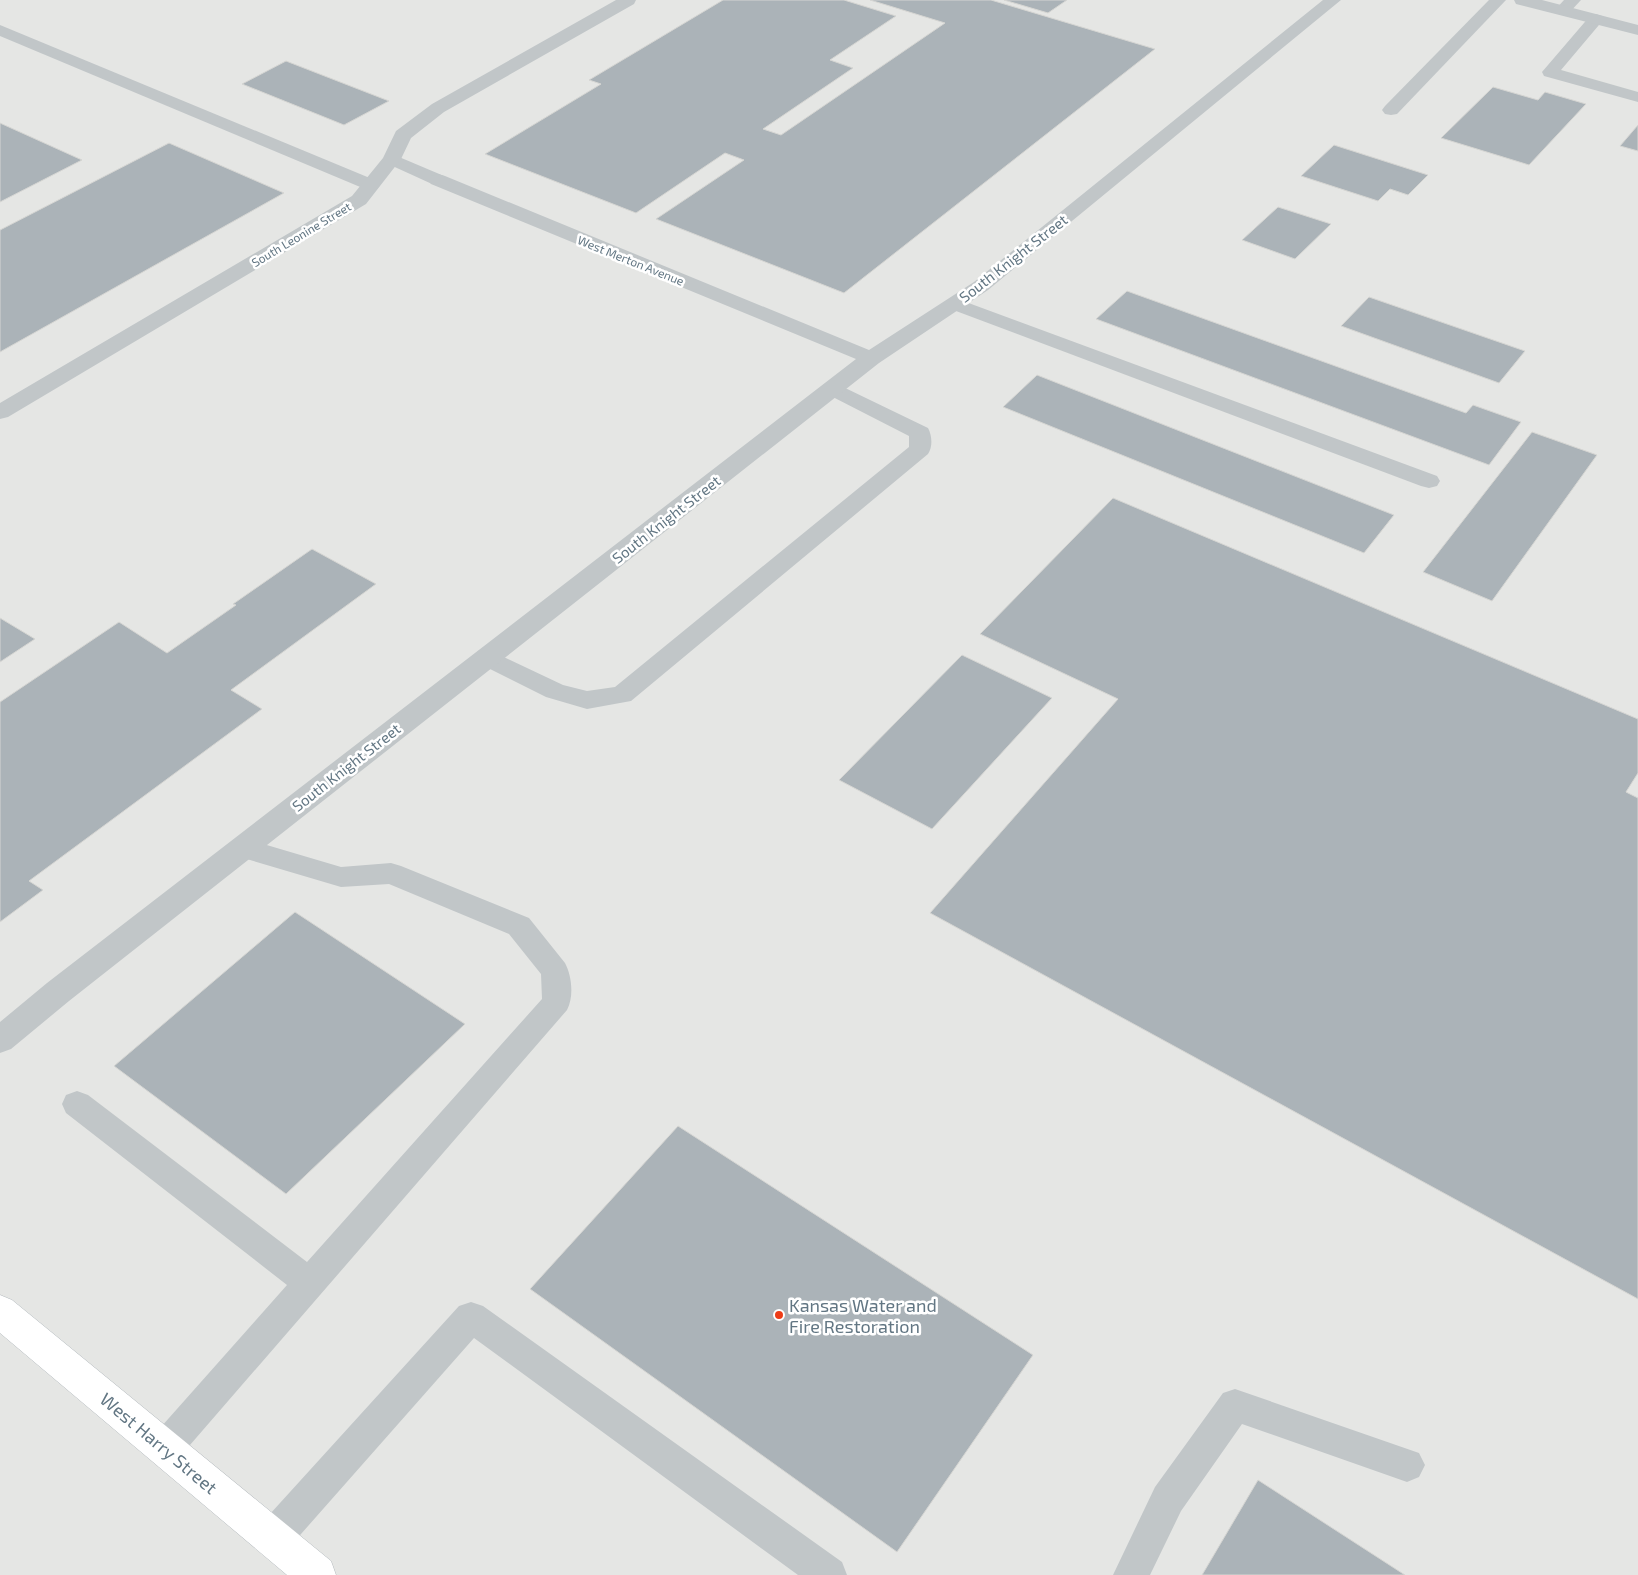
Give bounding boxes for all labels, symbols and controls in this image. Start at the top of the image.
street label: South Leonine Street [249,199,354,269]
street label: South Knight Street [955,210,1071,306]
street label: West Merton Avenue [576,232,686,288]
street label: South Knight Street [608,471,724,567]
street label: South Knight Street [288,719,404,815]
place label: Kansas Water and Fire Restoration [789,1294,937,1337]
marker: Kansas Water and Fire Restoration [773,1309,785,1321]
street label: West Harry Street [96,1388,222,1498]

